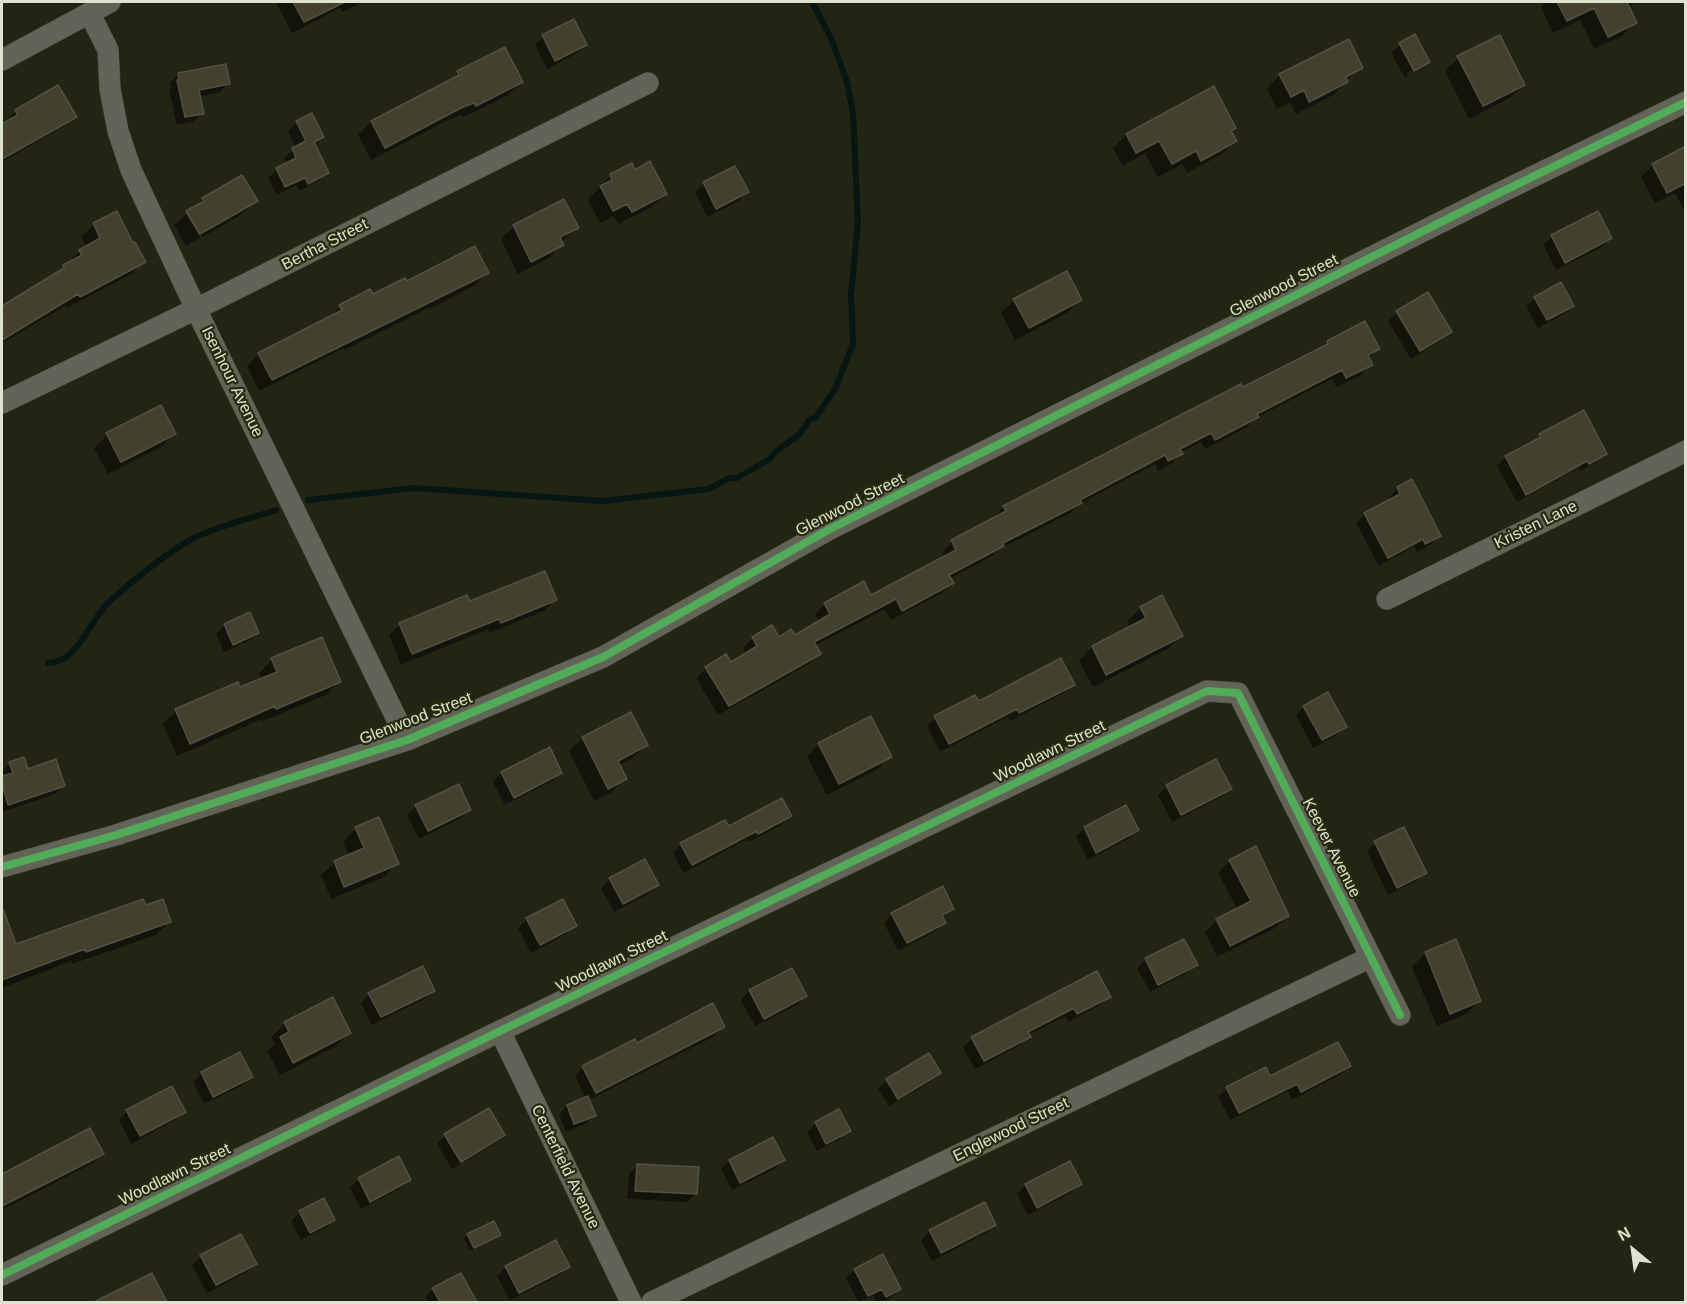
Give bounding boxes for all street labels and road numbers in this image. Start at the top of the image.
street label: Bertha Street [279,215,371,275]
street label: Glenwood Street [1227,250,1341,322]
street label: Isenhour Avenue [197,324,267,440]
street label: Glenwood Street [793,469,907,541]
street label: Kristen Lane [1491,497,1581,553]
street label: Glenwood Street [357,689,475,749]
street label: Woodlawn Street [991,717,1109,787]
street label: Keever Avenue [1298,795,1364,901]
street label: Woodlawn Street [553,927,671,997]
street label: Englewood Street [950,1094,1072,1166]
street label: Centerfield Avenue [527,1102,603,1232]
street label: Woodlawn Street [116,1140,234,1210]

